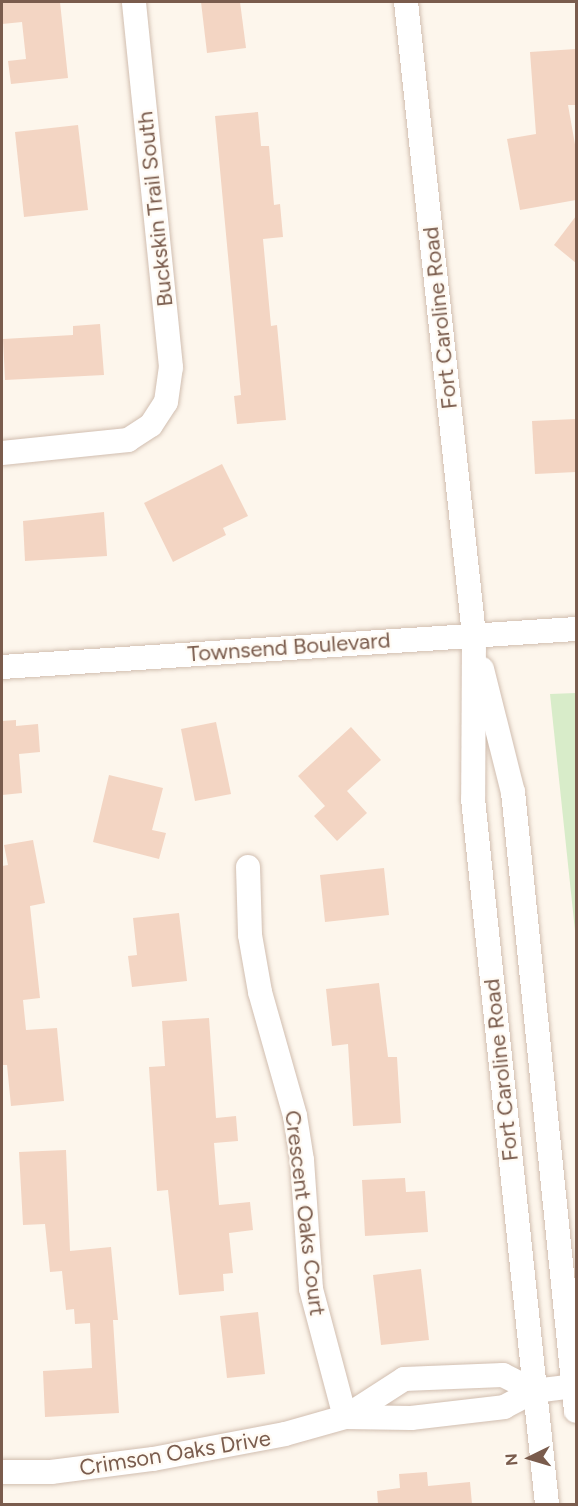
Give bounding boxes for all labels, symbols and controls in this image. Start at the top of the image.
street label: Buckskin Trail South [132,110,178,308]
street label: Fort Caroline Road [417,225,463,411]
street label: Townsend Boulevard [187,627,391,667]
street label: Fort Caroline Road [478,977,524,1163]
street label: Crescent Oaks Court [279,1109,331,1317]
street label: Crimson Oaks Drive [77,1425,273,1481]
north arrow [500,1428,560,1488]
text: N [502,1453,522,1467]

